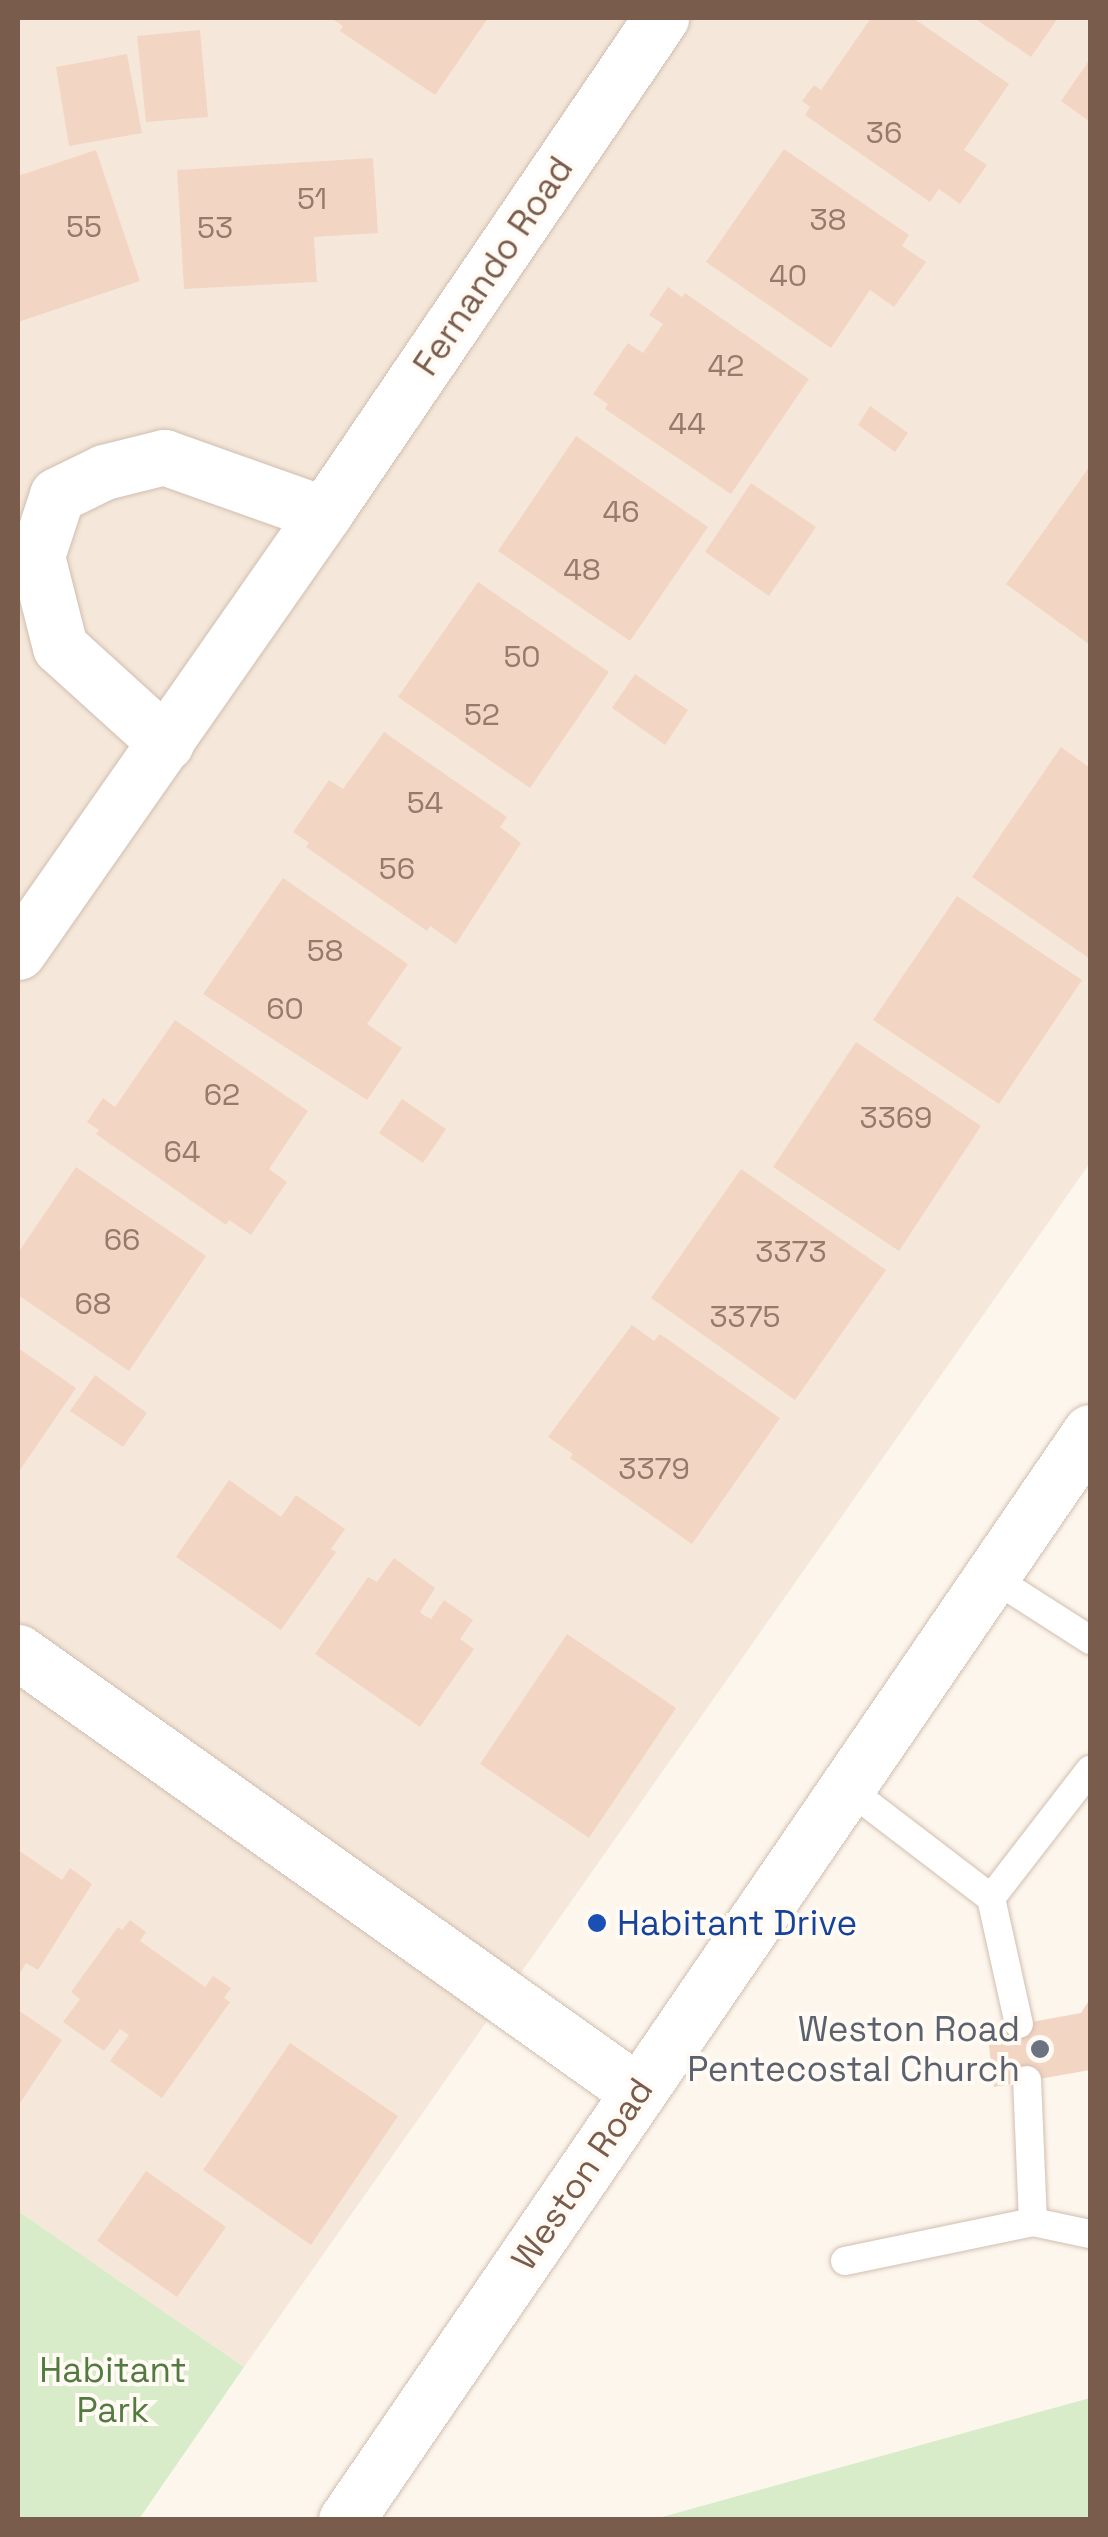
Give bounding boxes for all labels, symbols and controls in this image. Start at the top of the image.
house number: 36 [866,115,902,151]
street label: Fernando Road [404,149,582,383]
house number: 51 [297,181,327,217]
house number: 38 [810,202,846,238]
house number: 55 [66,209,102,245]
house number: 53 [197,210,233,246]
house number: 40 [769,258,807,294]
house number: 42 [708,348,744,384]
house number: 44 [668,406,706,442]
house number: 46 [602,494,640,530]
house number: 48 [563,552,601,588]
house number: 50 [503,639,541,675]
house number: 52 [464,697,500,733]
house number: 54 [407,785,443,821]
house number: 56 [379,851,415,887]
house number: 58 [307,933,343,969]
house number: 60 [266,991,304,1027]
house number: 62 [204,1077,240,1113]
house number: 3369 [860,1100,932,1136]
house number: 64 [163,1134,201,1170]
house number: 66 [104,1222,140,1258]
house number: 3373 [755,1234,827,1270]
house number: 68 [74,1286,112,1322]
house number: 3375 [709,1299,781,1335]
house number: 3379 [618,1451,690,1487]
place label: Habitant Drive [617,1902,857,1944]
marker: Habitant Drive [586,1912,608,1934]
place label: Weston Road Pentecostal Church [687,2008,1020,2090]
marker: Weston Road Pentecostal Church [1029,2038,1051,2060]
street label: Weston Road [502,2070,662,2278]
park label: Habitant Park [39,2349,187,2431]

